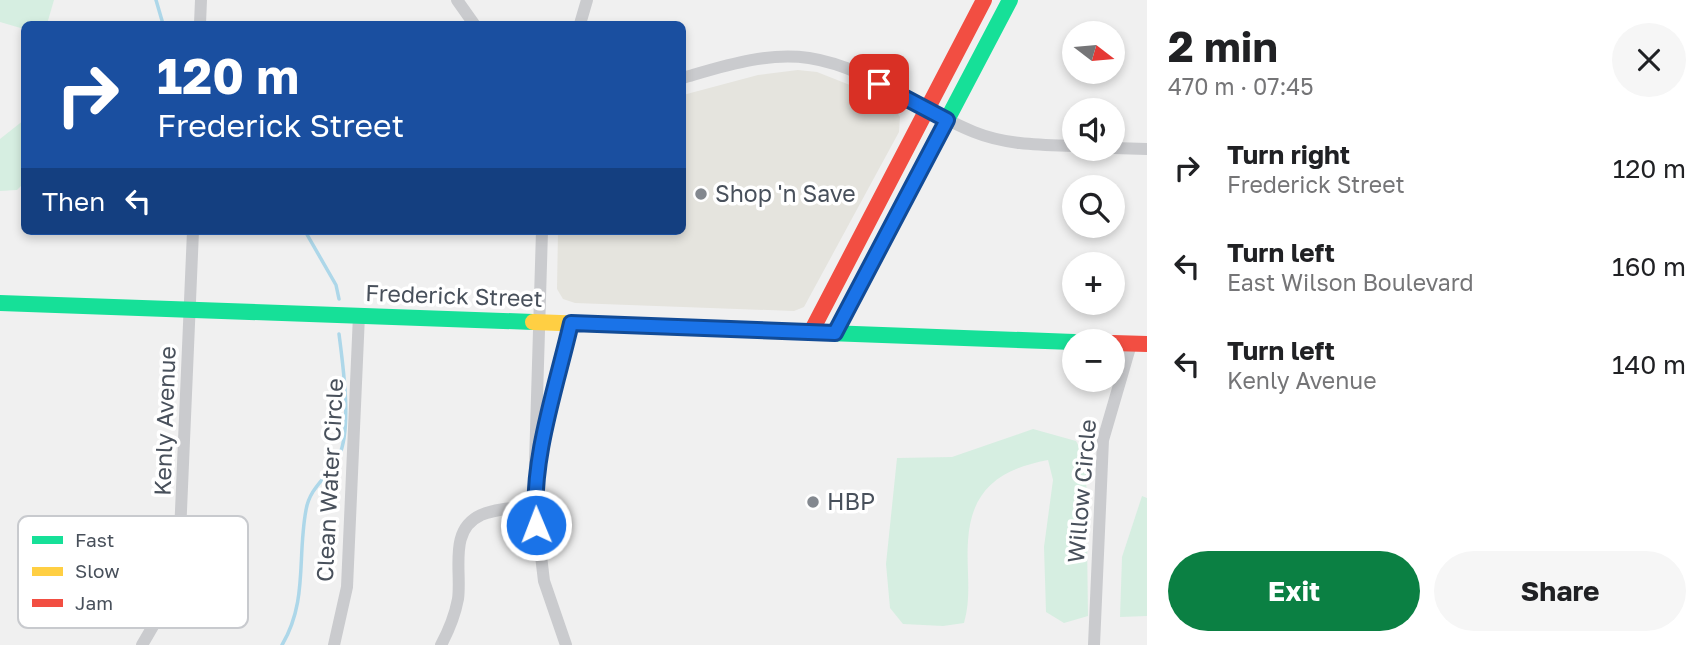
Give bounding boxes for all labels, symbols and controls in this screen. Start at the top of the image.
north arrow [1062,21,1125,84]
map controls [1062,21,1125,392]
text: 2 min [1168,21,1278,71]
button: close [1612,23,1686,97]
text: 120 m [157,46,299,105]
icon: right [42,49,133,140]
pin [849,54,909,114]
icon: arrive [860,65,898,103]
text: 470 m · 07:45 [1168,72,1314,100]
button: sound [1062,98,1125,161]
text: Frederick Street [157,106,404,144]
text: Turn right [1227,139,1350,170]
icon: right [1168,149,1206,187]
text: 120 m [1613,153,1686,184]
text: Frederick Street [1227,170,1405,198]
button: search [1062,175,1125,238]
place label: Shop 'n Save [715,179,856,207]
icon: left [119,182,157,220]
text: Then [42,186,105,217]
marker: Shop 'n Save [693,186,709,202]
text: Turn left [1227,237,1335,268]
icon: left [1168,247,1206,285]
text: 160 m [1612,251,1686,282]
button: + [1062,252,1125,315]
text: East Wilson Boulevard [1227,268,1474,296]
street label: Frederick Street [365,278,543,312]
button: − [1062,329,1125,392]
text: Turn left [1227,335,1335,366]
icon: left [1168,345,1206,383]
street label: Kenly Avenue [147,346,181,496]
text: 140 m [1612,349,1686,380]
text: Kenly Avenue [1227,366,1377,394]
street label: Clean Water Circle [310,377,348,582]
street label: Willow Circle [1061,418,1101,564]
place label: HBP [827,487,875,515]
position arrow [499,488,573,562]
marker: HBP [805,494,821,510]
legend [18,516,248,628]
text: Fast [75,528,114,551]
button: Exit [1168,551,1420,631]
button: Share [1434,551,1686,631]
text: Slow [75,559,120,582]
text: Jam [75,591,113,614]

